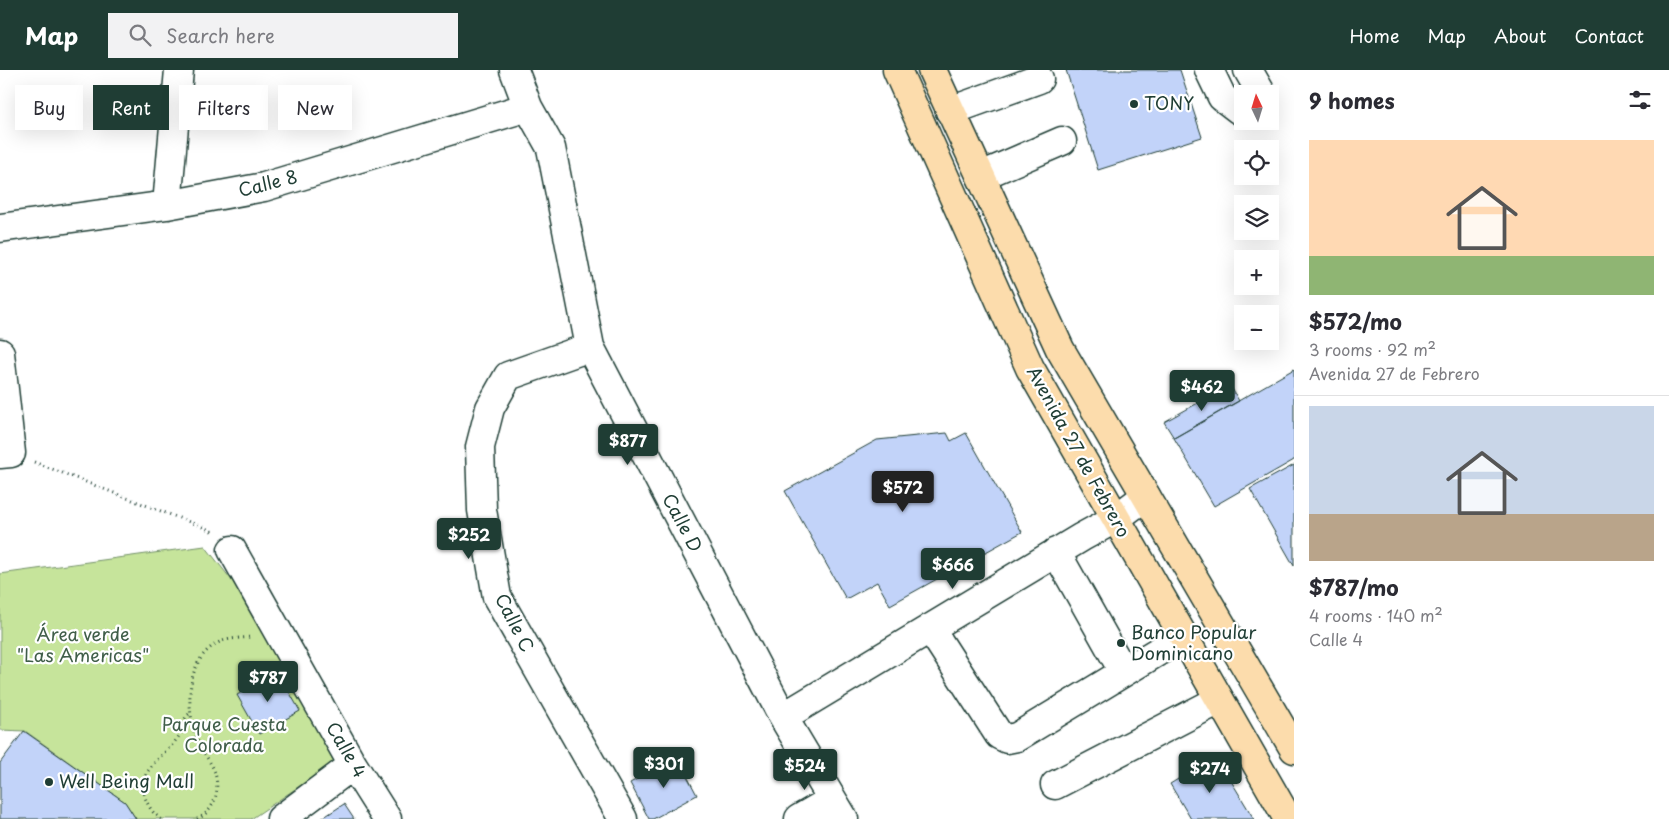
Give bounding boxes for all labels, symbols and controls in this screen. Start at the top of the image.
search box [108,13,458,58]
text: Map [25,17,78,53]
icon: search [126,21,154,49]
text: Search here [166,21,275,49]
text: Home [1349,22,1399,49]
text: Map [1427,22,1466,49]
text: About [1494,22,1546,49]
text: Contact [1574,22,1644,49]
text: 9 homes [1309,84,1395,116]
chip: Buy [15,85,83,130]
chip: Rent [93,85,169,130]
chip: Filters [179,85,268,130]
chip: New [278,85,352,130]
north arrow [1234,85,1279,130]
map controls [1234,85,1279,350]
icon: filters [1626,86,1654,114]
place label: TONY [1144,89,1194,116]
marker: TONY [1128,98,1140,110]
button: locate [1234,140,1279,185]
street label: Calle 8 [235,162,300,203]
icon: home [1437,173,1527,263]
button: layers [1234,195,1279,240]
button: + [1234,250,1279,295]
button: − [1234,305,1279,350]
text: $572/mo [1309,305,1402,337]
text: 3 rooms · 92 m² [1309,337,1436,361]
street label: Avenida 27 de Febrero [1021,361,1138,542]
text: Avenida 27 de Febrero [1309,361,1480,385]
pin: $462 [1172,370,1232,412]
text: $462 [1181,374,1223,398]
pin: $877 [598,424,658,466]
text: $877 [609,428,647,452]
icon: home [1437,438,1527,528]
pin: $572 [873,470,933,513]
text: $572 [883,475,923,499]
street label: Calle D [657,488,710,557]
pin: $252 [439,518,499,560]
text: $252 [448,522,490,546]
pin: $666 [923,548,983,590]
text: $666 [932,552,974,576]
text: $787/mo [1309,571,1399,603]
street label: Calle C [489,588,542,656]
text: 4 rooms · 140 m² [1309,603,1443,627]
place label: Banco Popular Dominicano [1131,618,1257,666]
park label: Área verde "Las Americas" [17,620,149,668]
text: Calle 4 [1309,627,1363,651]
marker: Banco Popular Dominicano [1115,637,1127,649]
pin: $787 [238,660,298,703]
text: $787 [249,665,287,689]
park label: Parque Cuesta Colorada [162,710,287,758]
street label: Calle 4 [320,716,374,782]
pin: $301 [634,746,694,789]
pin: $524 [775,748,835,791]
text: $301 [644,751,684,775]
pin: $274 [1180,752,1240,794]
text: $524 [784,753,826,777]
text: $274 [1190,756,1230,780]
place label: Well Being Mall [59,767,194,794]
marker: Well Being Mall [43,776,55,788]

